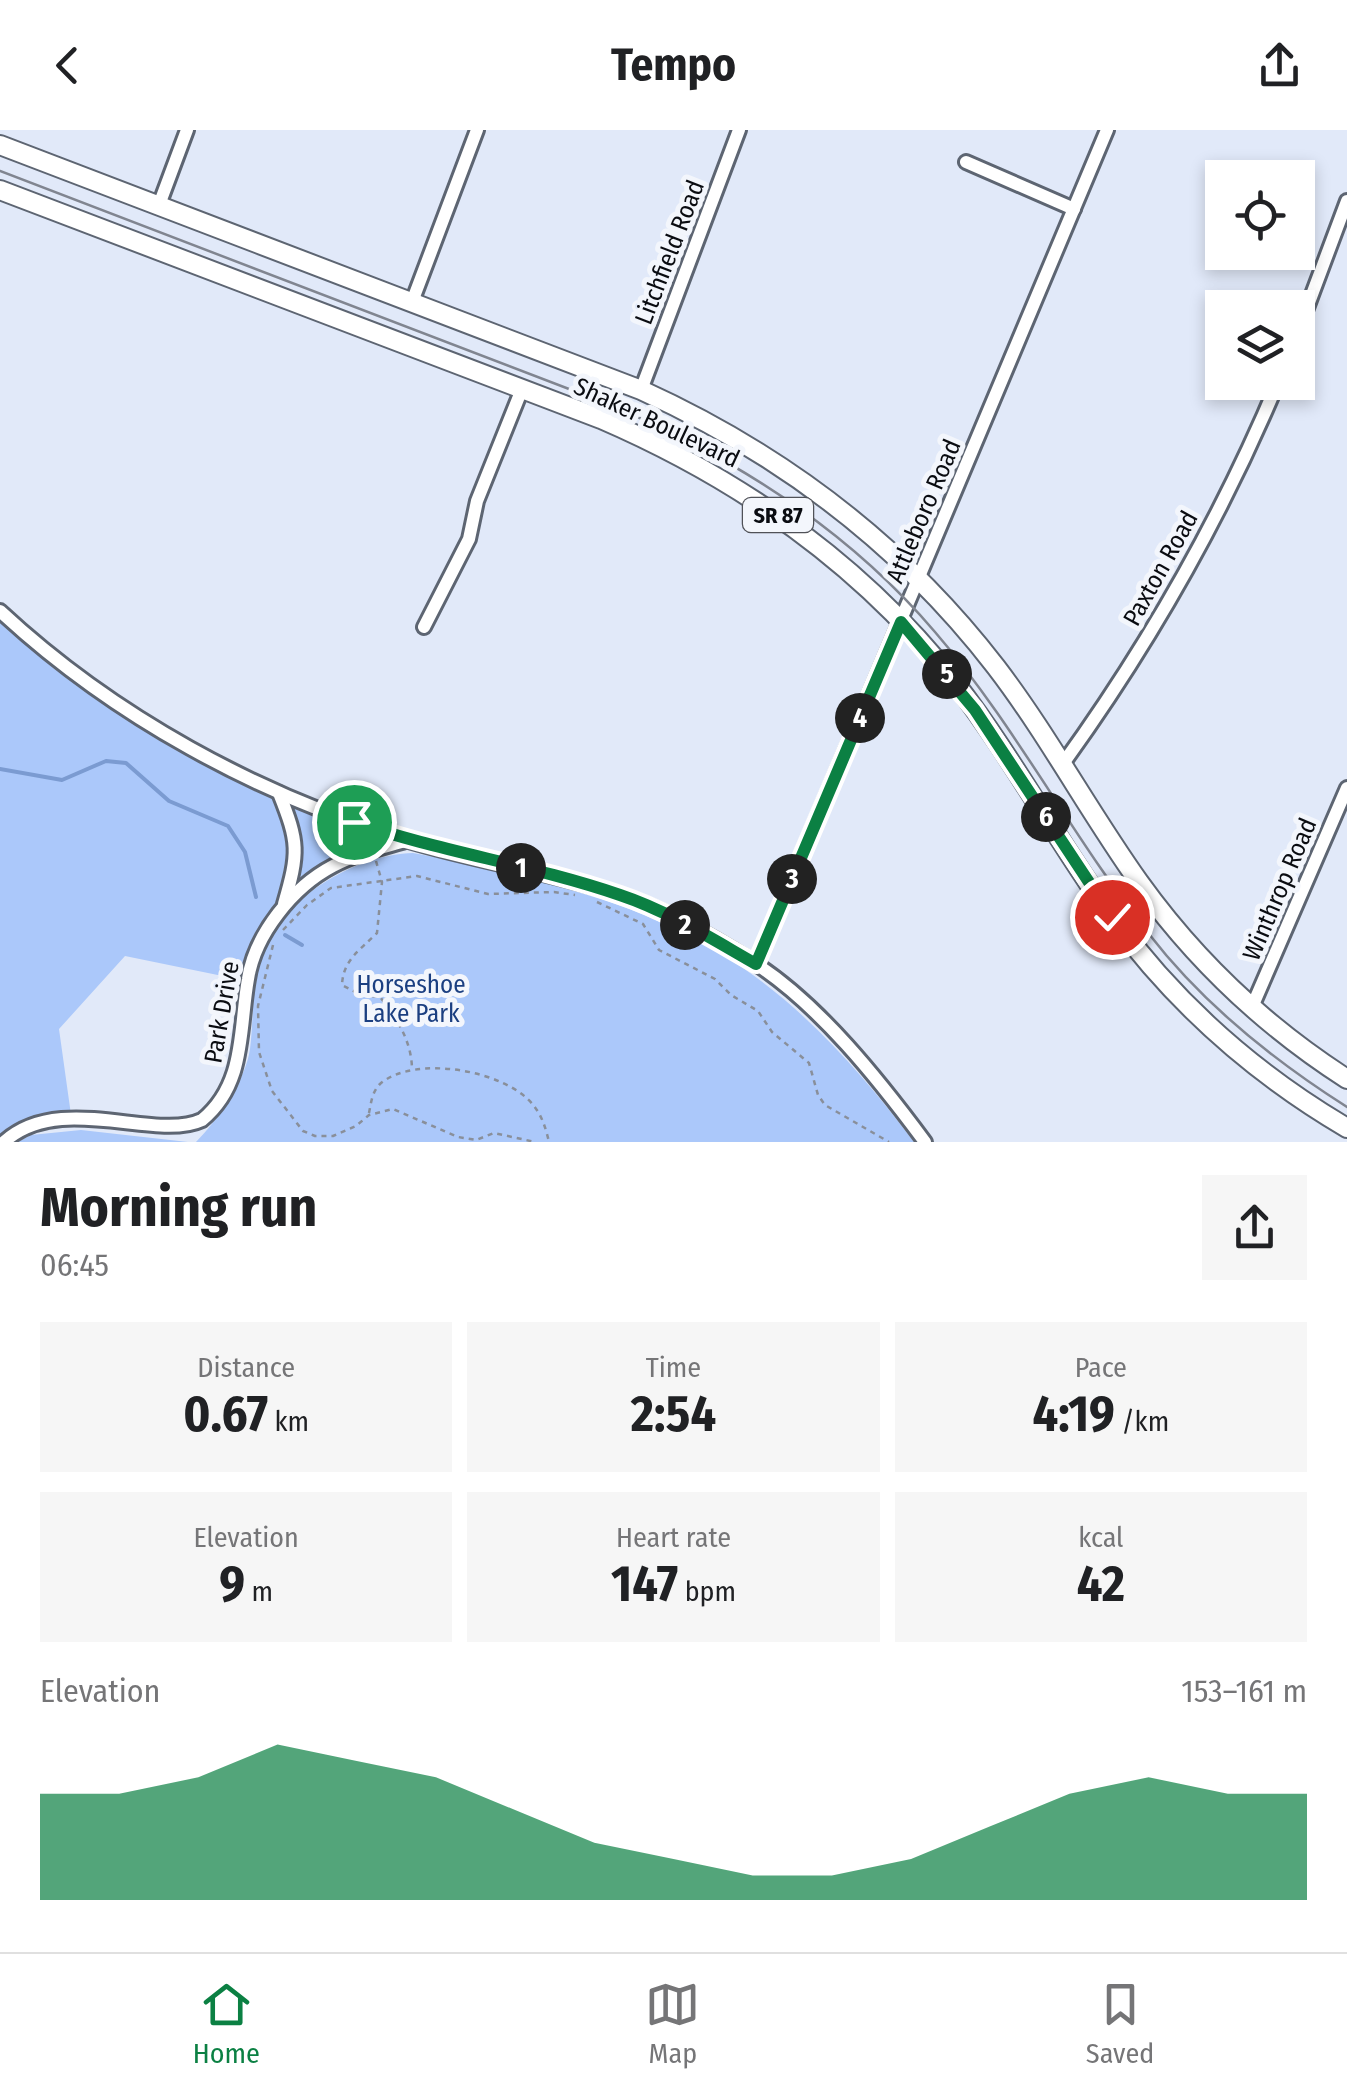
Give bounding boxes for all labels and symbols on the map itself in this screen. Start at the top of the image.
street label: Litchfield Road [629,176,711,329]
street label: Shaker Boulevard [569,371,744,474]
street label: Attleboro Road [880,435,968,588]
road number: SR 87 [743,498,813,532]
street label: Paxton Road [1117,506,1205,631]
pin: 5 [922,649,972,699]
pin: 4 [835,693,885,743]
pin [312,780,397,865]
pin: 6 [1021,792,1071,842]
street label: Winthrop Road [1236,814,1323,965]
pin: 1 [496,843,546,893]
pin: 3 [767,854,817,904]
pin [1070,875,1155,960]
pin: 2 [660,900,710,950]
street label: Park Drive [198,959,246,1066]
park label: Horseshoe Lake Park [356,970,466,1029]

